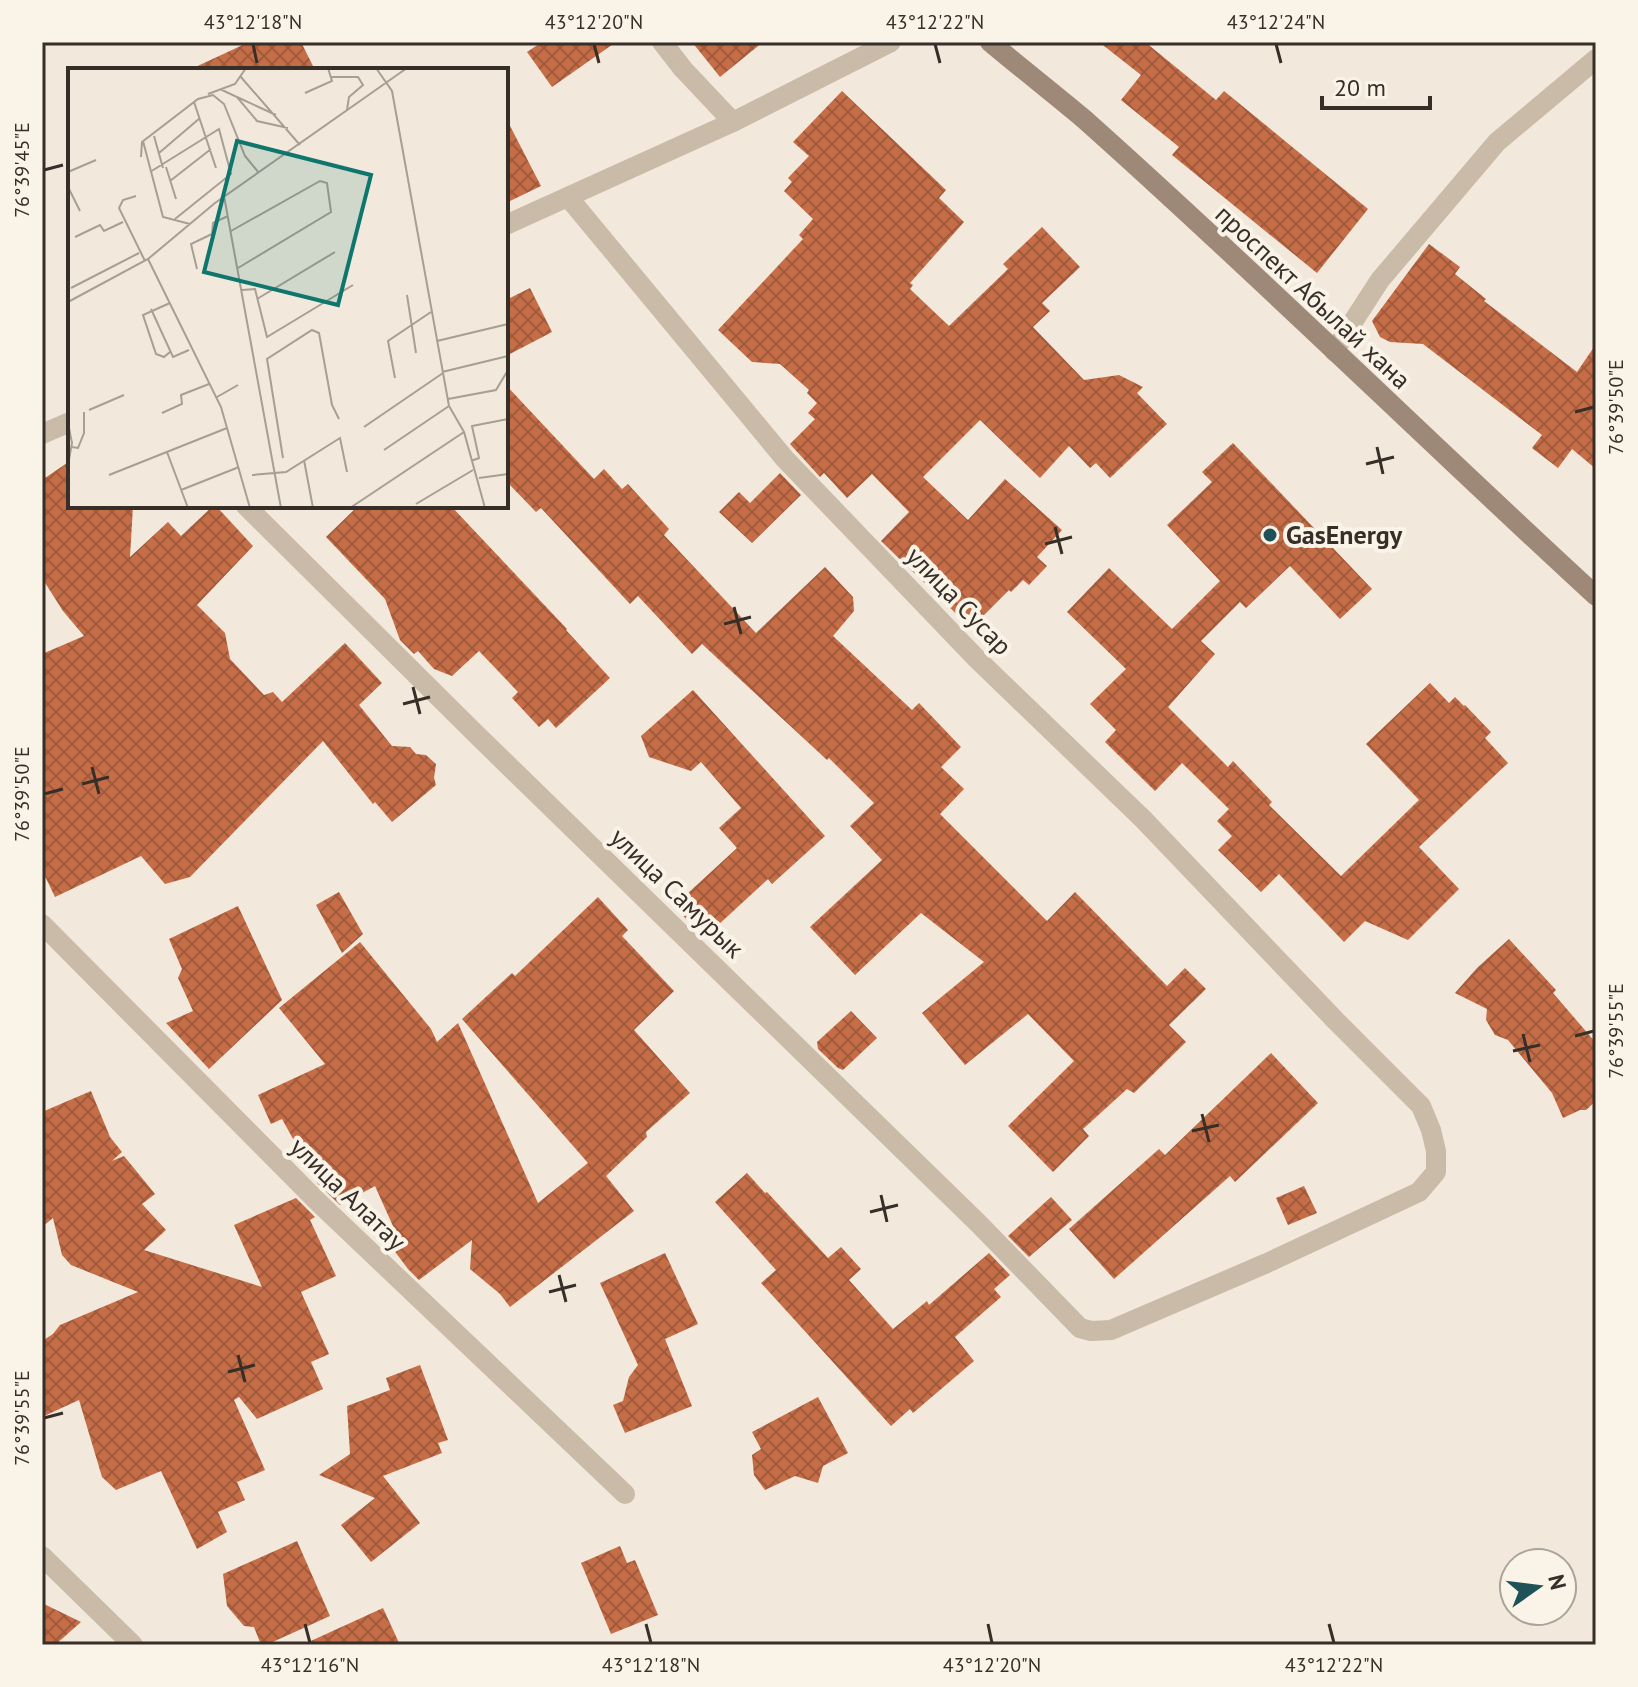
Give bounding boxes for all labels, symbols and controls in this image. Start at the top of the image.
text: 43°12'18"N [204,9,302,35]
text: 43°12'20"N [545,9,643,35]
text: 43°12'22"N [886,9,984,35]
text: 43°12'24"N [1227,9,1325,35]
scale bar [1322,60,1430,110]
inset map [68,68,508,508]
text: 20 m [1334,72,1386,103]
text: 76°39'45"E [9,122,35,218]
street label: проспект Абылай хана [1209,197,1418,396]
text: 76°39'50"E [1603,359,1629,455]
place label: GasEnergy [1286,518,1403,551]
marker: GasEnergy [1261,526,1279,544]
street label: улица Сусар [899,539,1019,662]
text: 76°39'50"E [9,746,35,842]
street label: улица Самурык [604,821,752,965]
text: 76°39'55"E [1603,983,1629,1079]
street label: улица Алатау [283,1130,413,1257]
text: 76°39'55"E [9,1370,35,1466]
north arrow [1498,1547,1578,1627]
text: N [1542,1572,1573,1593]
text: 43°12'16"N [261,1652,359,1678]
text: 43°12'18"N [602,1652,700,1678]
text: 43°12'20"N [943,1652,1041,1678]
text: 43°12'22"N [1285,1652,1383,1678]

